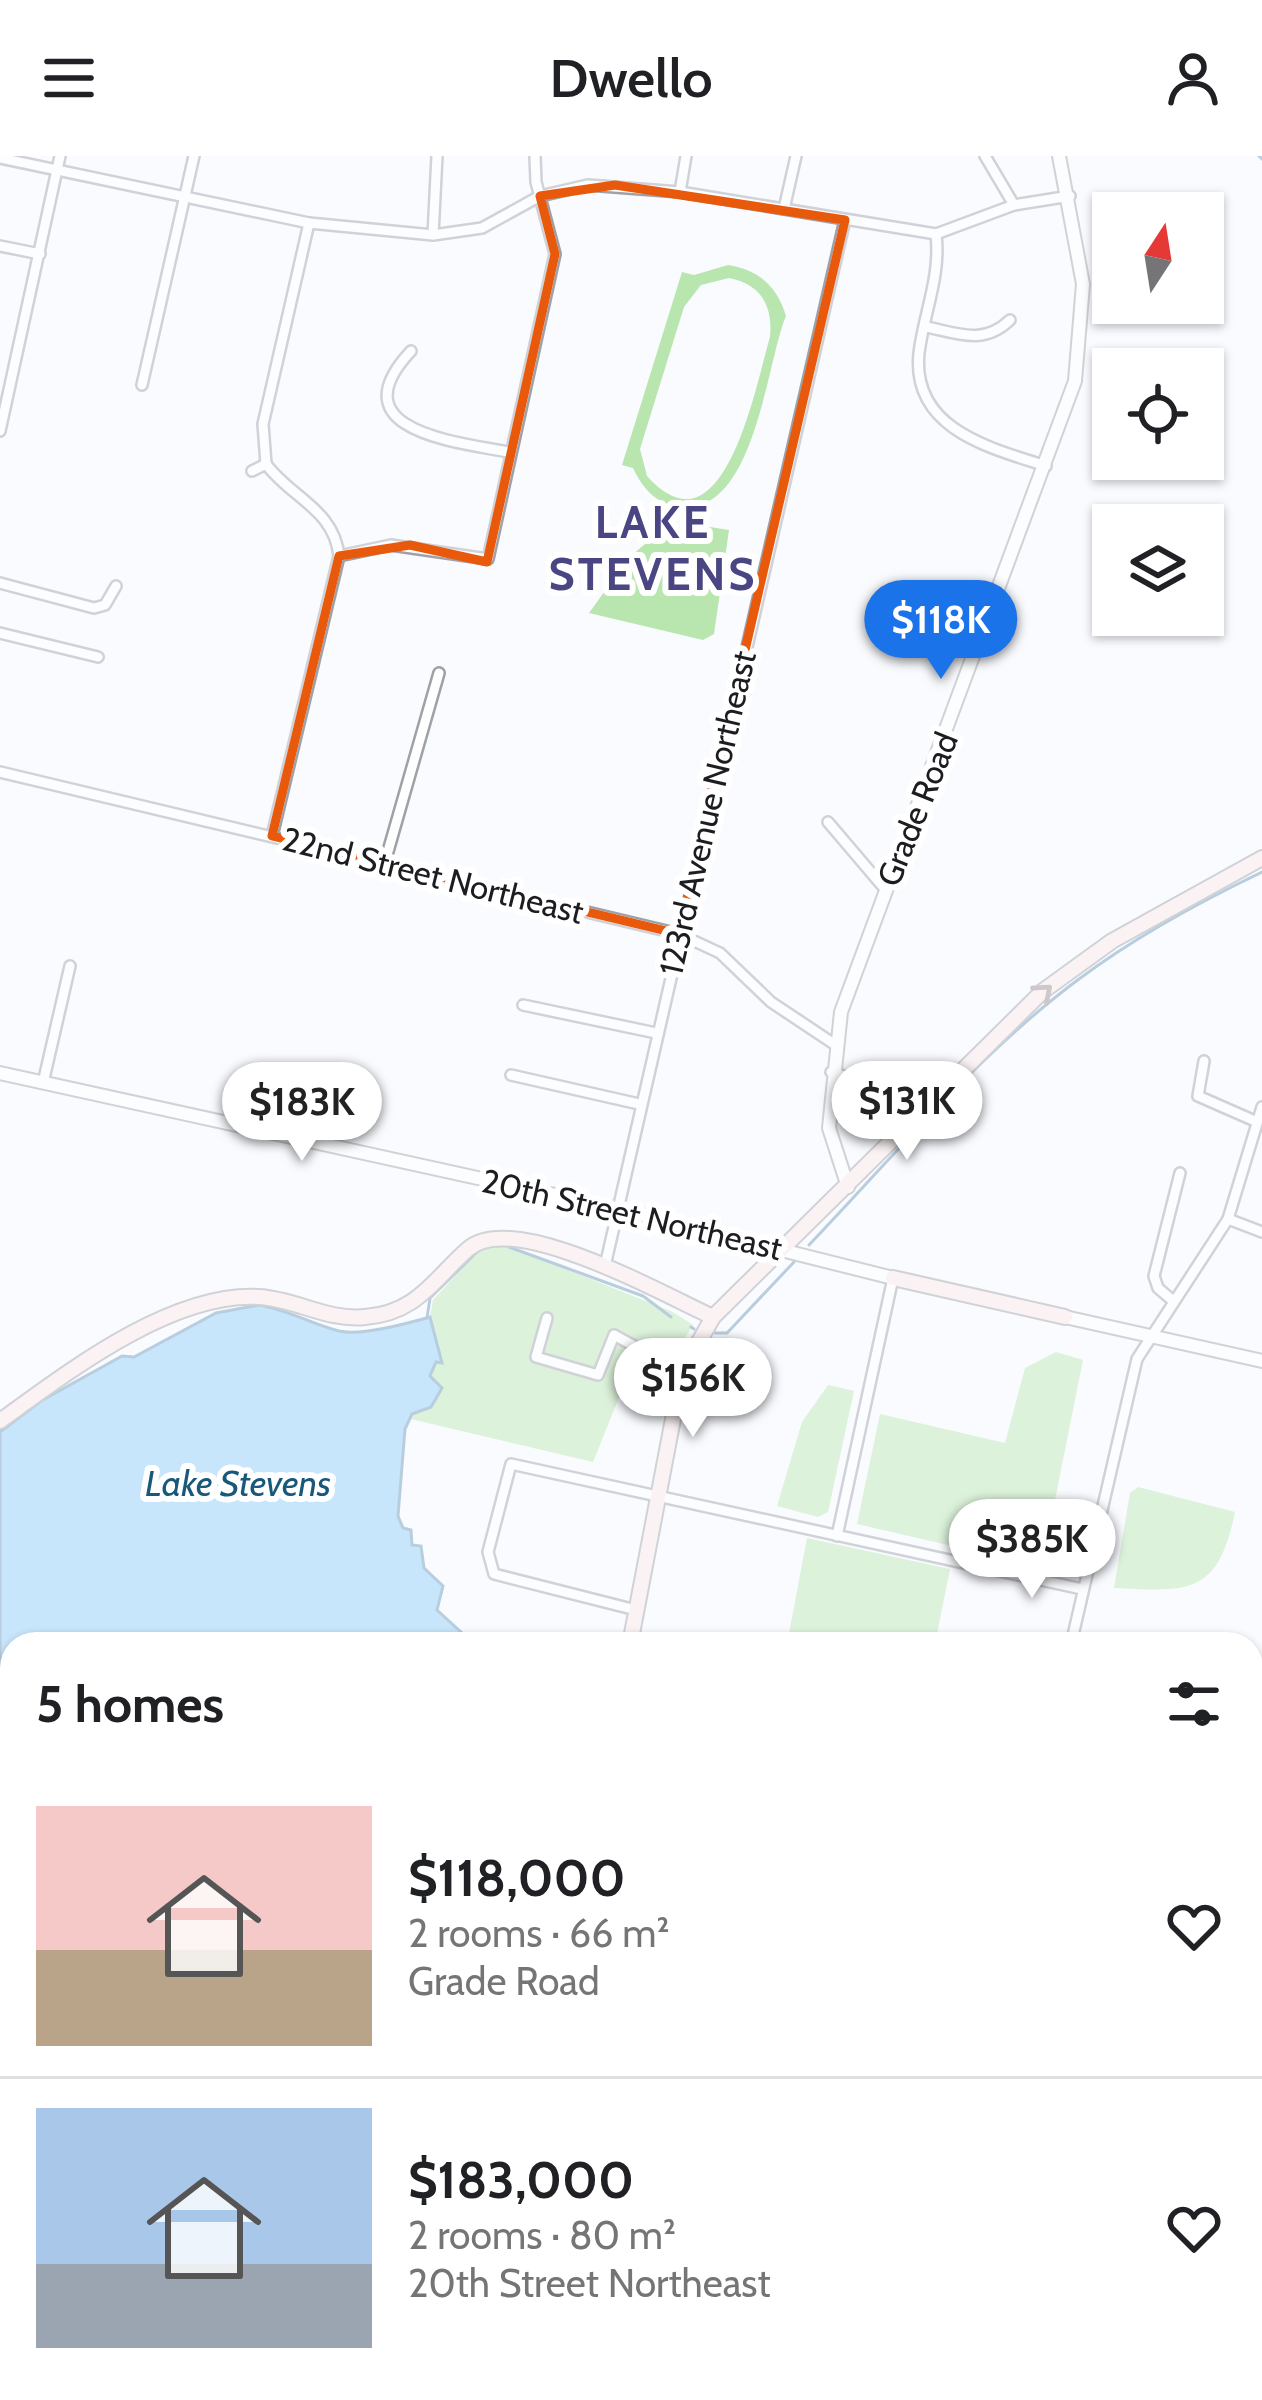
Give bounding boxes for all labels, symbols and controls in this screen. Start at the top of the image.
icon: menu [36,45,102,111]
text: Dwello [549,45,713,111]
icon: person [1160,45,1226,111]
north arrow [1092,192,1224,324]
map controls [1092,192,1224,636]
button: locate [1092,348,1224,480]
district label: LAKE STEVENS [549,495,757,601]
button: layers [1092,504,1224,636]
pin: $118K [857,580,1025,682]
text: $118K [891,595,991,643]
street label: 123rd Avenue Northeast [650,647,764,979]
street label: Grade Road [868,726,966,892]
street label: 22nd Street Northeast [278,818,588,932]
one-way arrow [1030,985,1052,1007]
pin: $131K [823,1061,991,1163]
pin: $183K [218,1062,386,1164]
text: $131K [859,1076,955,1124]
text: $183K [249,1077,355,1125]
street label: 20th Street Northeast [478,1160,786,1268]
pin: $156K [609,1338,777,1440]
text: $156K [641,1353,745,1401]
water label: Lake Stevens [145,1461,331,1505]
pin: $385K [948,1499,1116,1601]
text: $385K [976,1514,1088,1562]
icon: filters [1161,1671,1227,1737]
text: 5 homes [36,1673,224,1735]
text: $118,000 [408,1847,625,1909]
icon: home [132,1854,276,1998]
icon: heart [1161,1893,1227,1959]
text: 2 rooms · 66 m² [408,1909,669,1957]
text: Grade Road [408,1957,600,2005]
text: $183,000 [408,2149,634,2211]
icon: home [132,2156,276,2300]
icon: heart [1161,2195,1227,2261]
text: 2 rooms · 80 m² [408,2211,676,2259]
text: 20th Street Northeast [408,2259,771,2307]

